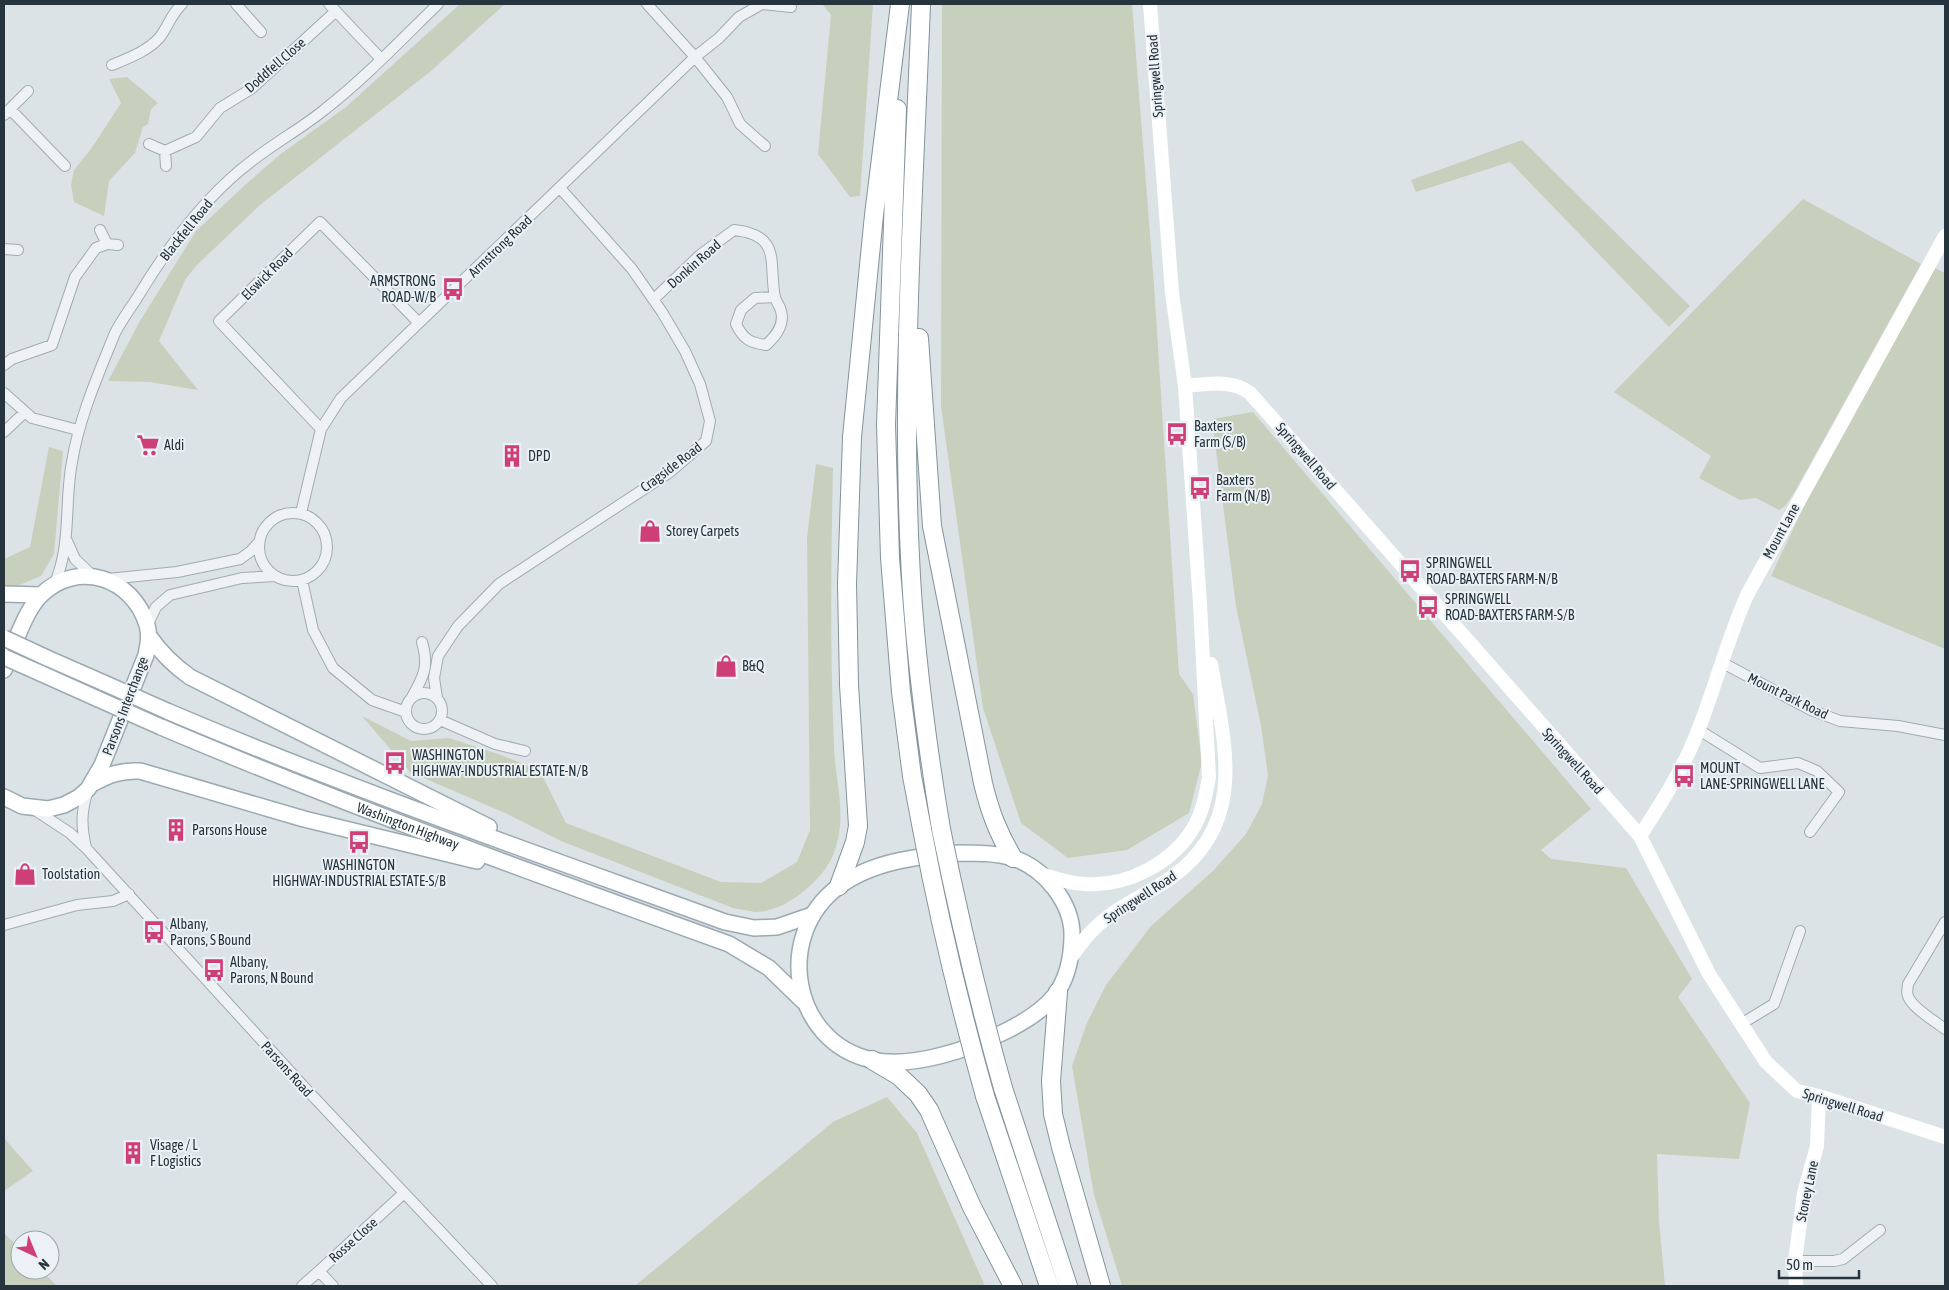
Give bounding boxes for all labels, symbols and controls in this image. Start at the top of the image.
street label: Doddfell Close [241,34,309,96]
street label: Springwell Road [1144,34,1166,118]
street label: Blackfell Road [156,196,216,264]
street label: Armstrong Road [465,212,535,280]
street label: Donkin Road [664,236,724,292]
street label: Elswick Road [238,245,296,303]
place label: ARMSTRONG ROAD-W/B [370,273,436,305]
bus stop icon: ARMSTRONG ROAD-W/B [440,276,466,302]
place label: Baxters Farm (S/B) [1194,418,1246,450]
street label: Springwell Road [1273,419,1339,493]
bus stop icon: Baxters Farm (S/B) [1164,421,1190,447]
supermarket icon: Aldi [135,432,161,458]
place label: Aldi [164,437,184,453]
street label: Cragside Road [637,439,705,495]
building icon: DPD [499,443,525,469]
place label: DPD [528,448,551,464]
place label: Baxters Farm (N/B) [1216,472,1270,504]
bus stop icon: Baxters Farm (N/B) [1187,475,1213,501]
street label: Mount Lane [1759,501,1803,561]
shop icon: Storey Carpets [637,518,663,544]
place label: Storey Carpets [666,523,739,539]
place label: SPRINGWELL ROAD-BAXTERS FARM-N/B [1426,555,1558,587]
bus stop icon: SPRINGWELL ROAD-BAXTERS FARM-N/B [1397,558,1423,584]
place label: SPRINGWELL ROAD-BAXTERS FARM-S/B [1445,591,1575,623]
bus stop icon: SPRINGWELL ROAD-BAXTERS FARM-S/B [1415,594,1441,620]
shop icon: B&Q [713,653,739,679]
street label: Parsons Interchange [99,654,151,758]
place label: B&Q [742,658,765,674]
street label: Mount Park Road [1745,670,1831,722]
street label: Springwell Road [1539,725,1607,797]
place label: WASHINGTON HIGHWAY-INDUSTRIAL ESTATE-N/B [412,747,588,779]
bus stop icon: WASHINGTON HIGHWAY-INDUSTRIAL ESTATE-N/B [382,750,408,776]
place label: MOUNT LANE-SPRINGWELL LANE [1700,760,1824,792]
bus stop icon: MOUNT LANE-SPRINGWELL LANE [1671,763,1697,789]
street label: Washington Highway [355,799,461,853]
building icon: Parsons House [163,817,189,843]
place label: Parsons House [192,822,267,838]
bus stop icon: WASHINGTON HIGHWAY-INDUSTRIAL ESTATE-S/B [346,829,372,855]
place label: WASHINGTON HIGHWAY-INDUSTRIAL ESTATE-S/B [272,857,446,889]
shop icon: Toolstation [12,861,38,887]
place label: Toolstation [42,866,100,882]
street label: Springwell Road [1101,868,1179,926]
place label: Albany, Parons, S Bound [170,916,251,948]
bus stop icon: Albany, Parons, S Bound [141,919,167,945]
place label: Albany, Parons, N Bound [230,954,314,986]
bus stop icon: Albany, Parons, N Bound [201,957,227,983]
street label: Parsons Road [258,1038,316,1100]
street label: Springwell Road [1801,1085,1885,1125]
place label: Visage / L F Logistics [150,1137,201,1169]
building icon: Visage / L F Logistics [120,1140,146,1166]
street label: Stoney Lane [1793,1159,1821,1223]
street label: Rosse Close [326,1214,380,1266]
north arrow [10,1230,60,1280]
scale bar [1779,1248,1859,1280]
text: N [36,1256,53,1273]
text: 50 m [1786,1256,1813,1273]

